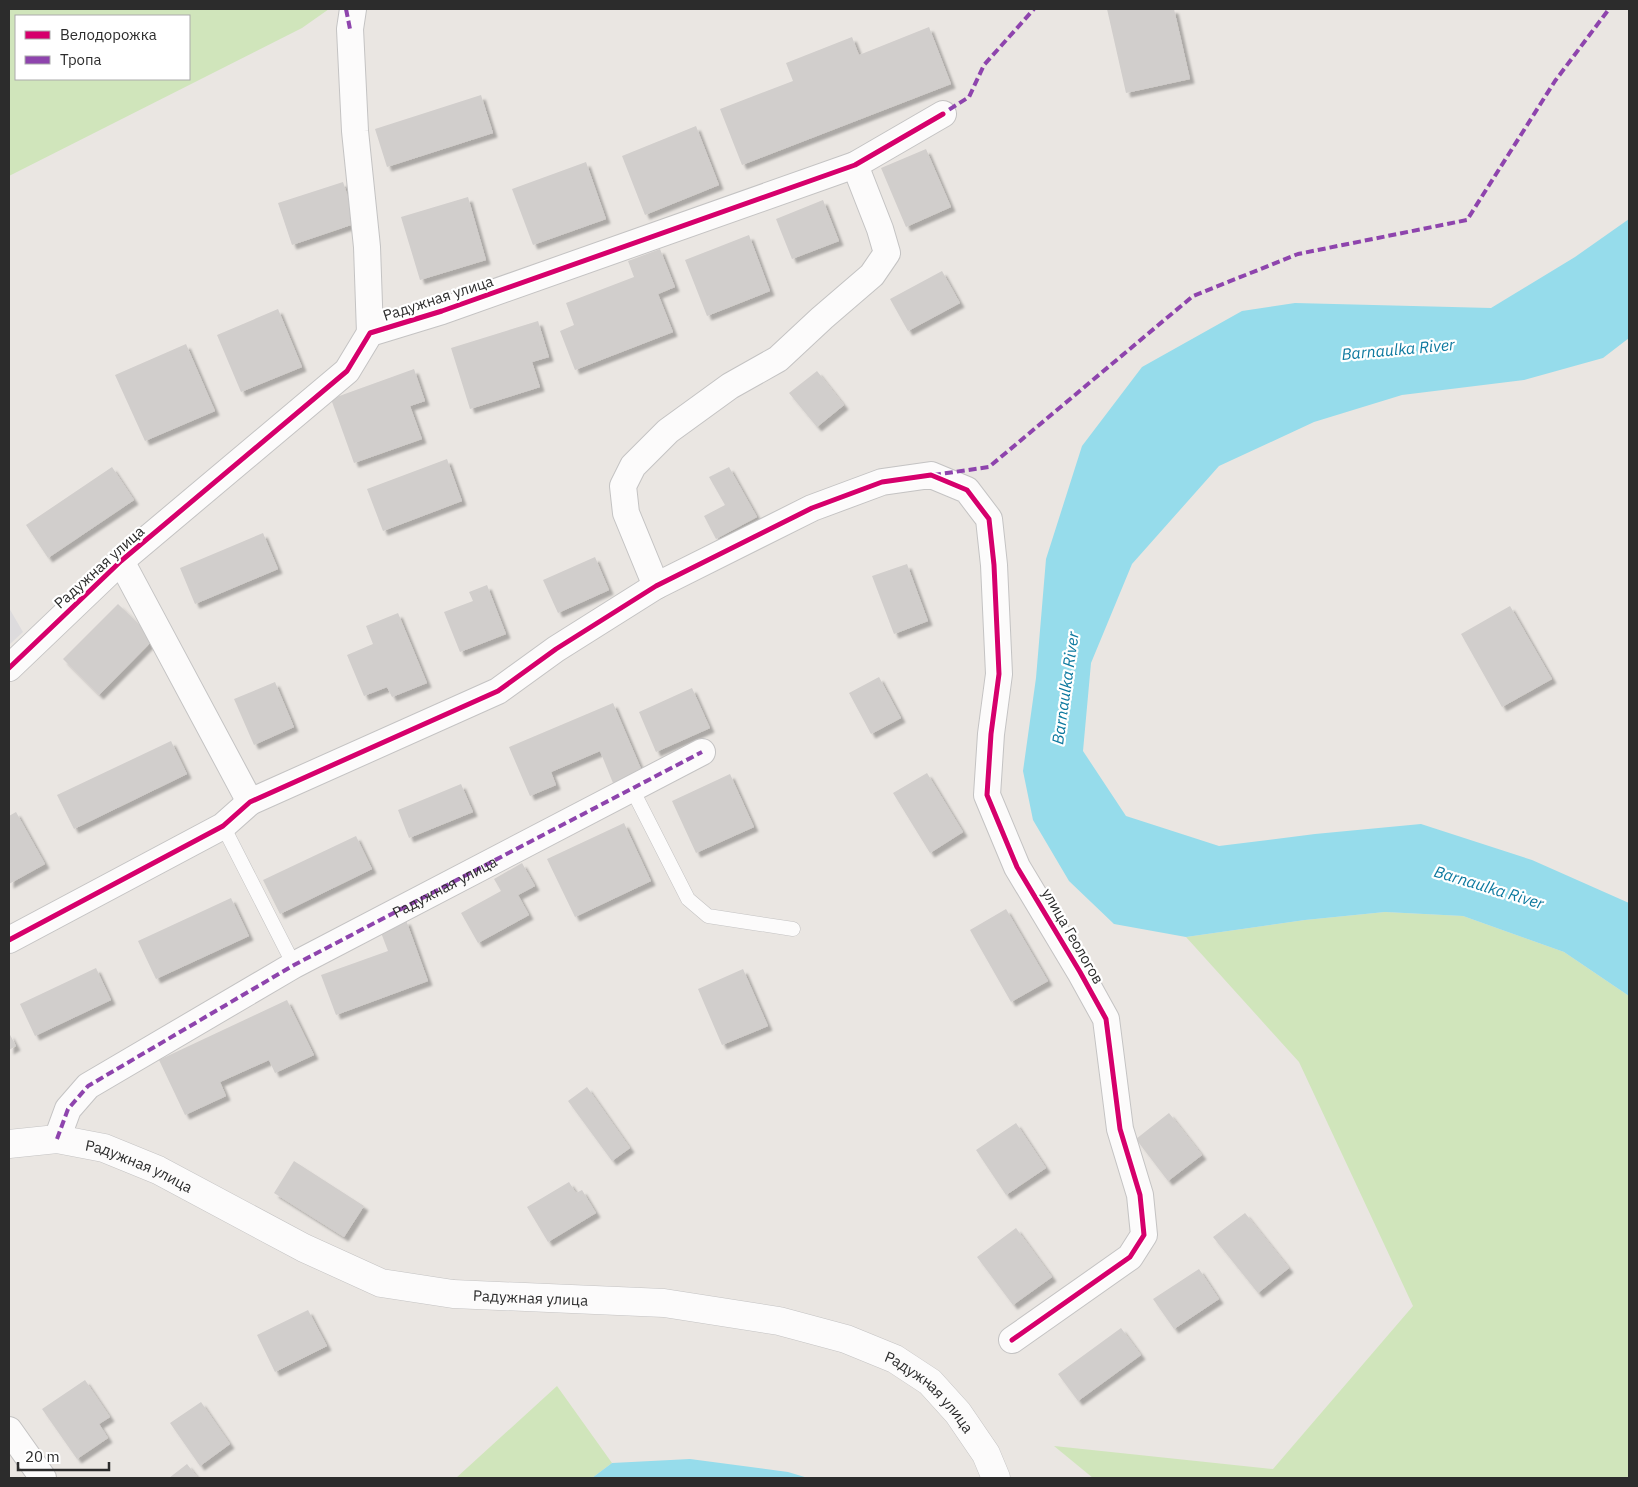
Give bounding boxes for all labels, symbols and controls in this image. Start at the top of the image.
legend [15,15,190,80]
text: Велодорожка [60,25,157,44]
text: Тропа [60,50,102,69]
street label: Радужная улица [380,271,496,325]
water label: Barnaulka River [1341,334,1457,364]
street label: Радужная улица [50,521,148,613]
water label: Barnaulka River [1047,629,1083,746]
street label: Радужная улица [389,851,500,922]
water label: Barnaulka River [1432,861,1547,914]
street label: улица Геологов [1038,885,1108,987]
street label: Радужная улица [84,1135,196,1196]
street label: Радужная улица [473,1285,589,1309]
street label: Радужная улица [882,1346,978,1436]
scale bar [18,1440,109,1472]
text: 20 m [25,1447,60,1466]

